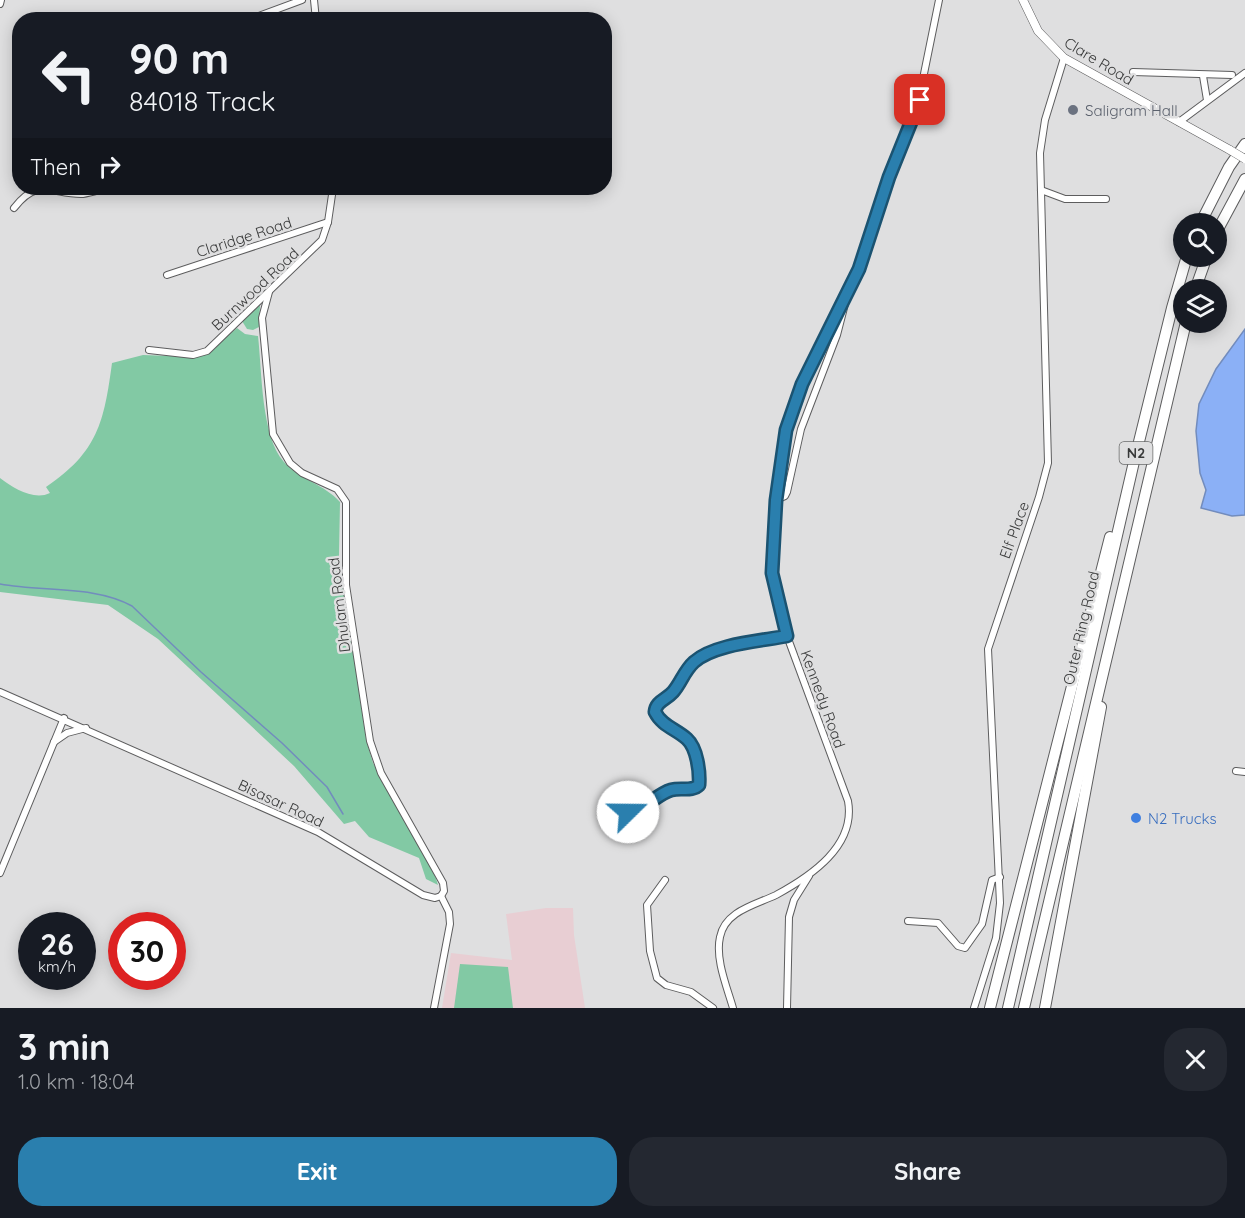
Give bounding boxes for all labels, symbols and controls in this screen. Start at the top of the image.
text: 90 m [129,32,229,85]
street label: Clare Road [1061,33,1137,89]
icon: left [30,36,108,114]
pin [894,74,945,125]
icon: arrive [903,83,936,116]
text: 84018 Track [129,84,275,118]
place label: Saligram Hall [1085,101,1178,120]
marker: Saligram Hall [1066,103,1080,117]
icon: right [93,150,126,183]
text: Then [30,153,81,181]
street label: Claridge Road [194,213,294,261]
map controls [1173,213,1227,333]
button: search [1173,213,1227,267]
street label: Burnwood Road [207,244,303,334]
button: layers [1173,279,1227,333]
road number: N2 [1120,442,1152,464]
street label: Elf Place [995,499,1033,561]
street label: Dhulam Road [324,557,354,653]
street label: Outer Ring Road [1059,569,1103,687]
street label: Kennedy Road [796,647,850,751]
street label: Bisasar Road [235,775,327,831]
position arrow [596,780,660,844]
place label: N2 Trucks [1148,809,1217,828]
marker: N2 Trucks [1129,811,1143,825]
speed limit sign: 30 [108,912,186,990]
text: 26 [40,925,74,963]
text: km/h [38,957,76,976]
text: 3 min [18,1024,111,1069]
button: close [1164,1028,1227,1091]
text: 1.0 km · 18:04 [18,1069,135,1094]
button: Exit [18,1137,617,1206]
button: Share [629,1137,1227,1206]

